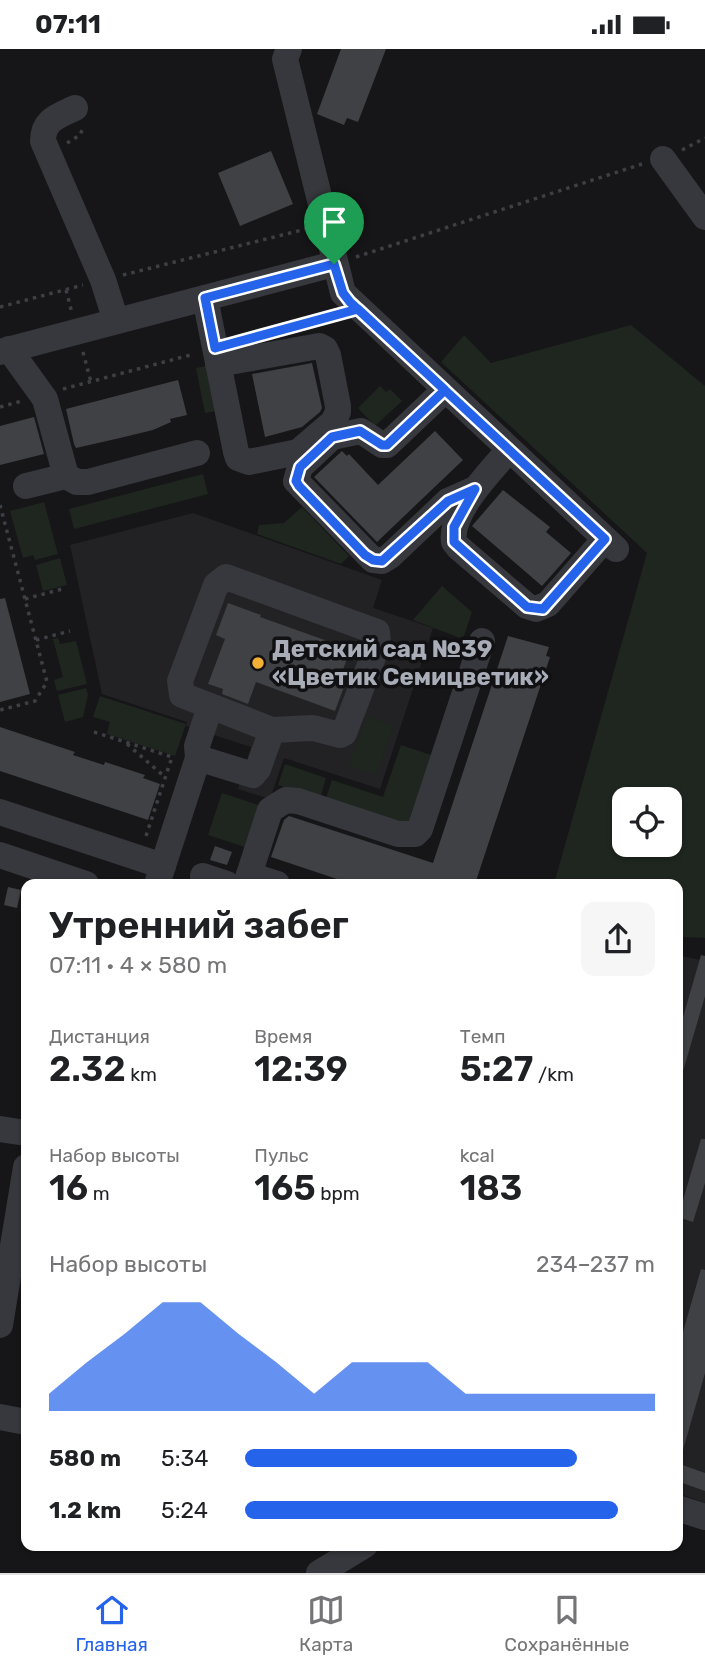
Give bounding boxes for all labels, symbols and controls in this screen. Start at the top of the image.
text: 07:11 [35,9,101,40]
pin [304,192,364,264]
icon: arrive [315,203,353,241]
place label: Детский сад №39 «Цветик Семицветик» [272,635,549,691]
marker: Детский сад №39 «Цветик Семицветик» [250,655,266,671]
map controls [612,787,682,857]
button: locate [612,787,682,857]
text: Утренний забег [49,902,349,948]
button: share [581,902,655,976]
text: 07:11 · 4 × 580 m [49,951,227,979]
text: Дистанция [49,1025,150,1048]
text: Время [254,1025,312,1048]
text: Темп [460,1025,506,1048]
text: 2.32 [49,1048,126,1090]
text: 12:39 [254,1048,348,1090]
text: 5:27 [460,1048,533,1090]
text: km [126,1063,157,1086]
text: /km [533,1063,574,1086]
text: Набор высоты [49,1144,180,1167]
text: Пульс [254,1144,309,1167]
text: kcal [460,1144,495,1167]
text: 16 [49,1167,88,1209]
text: 165 [254,1167,316,1209]
text: 183 [460,1167,522,1209]
text: m [88,1182,110,1205]
text: bpm [316,1182,360,1205]
text: Набор высоты [49,1250,207,1278]
text: 234–237 m [536,1250,655,1278]
text: 580 m [49,1444,121,1472]
text: 5:34 [161,1444,209,1472]
text: 1.2 km [49,1496,121,1524]
text: 5:24 [161,1496,208,1524]
tab: Главная [76,1591,148,1656]
tab: Карта [299,1591,353,1656]
tab: Сохранённые [504,1591,629,1656]

